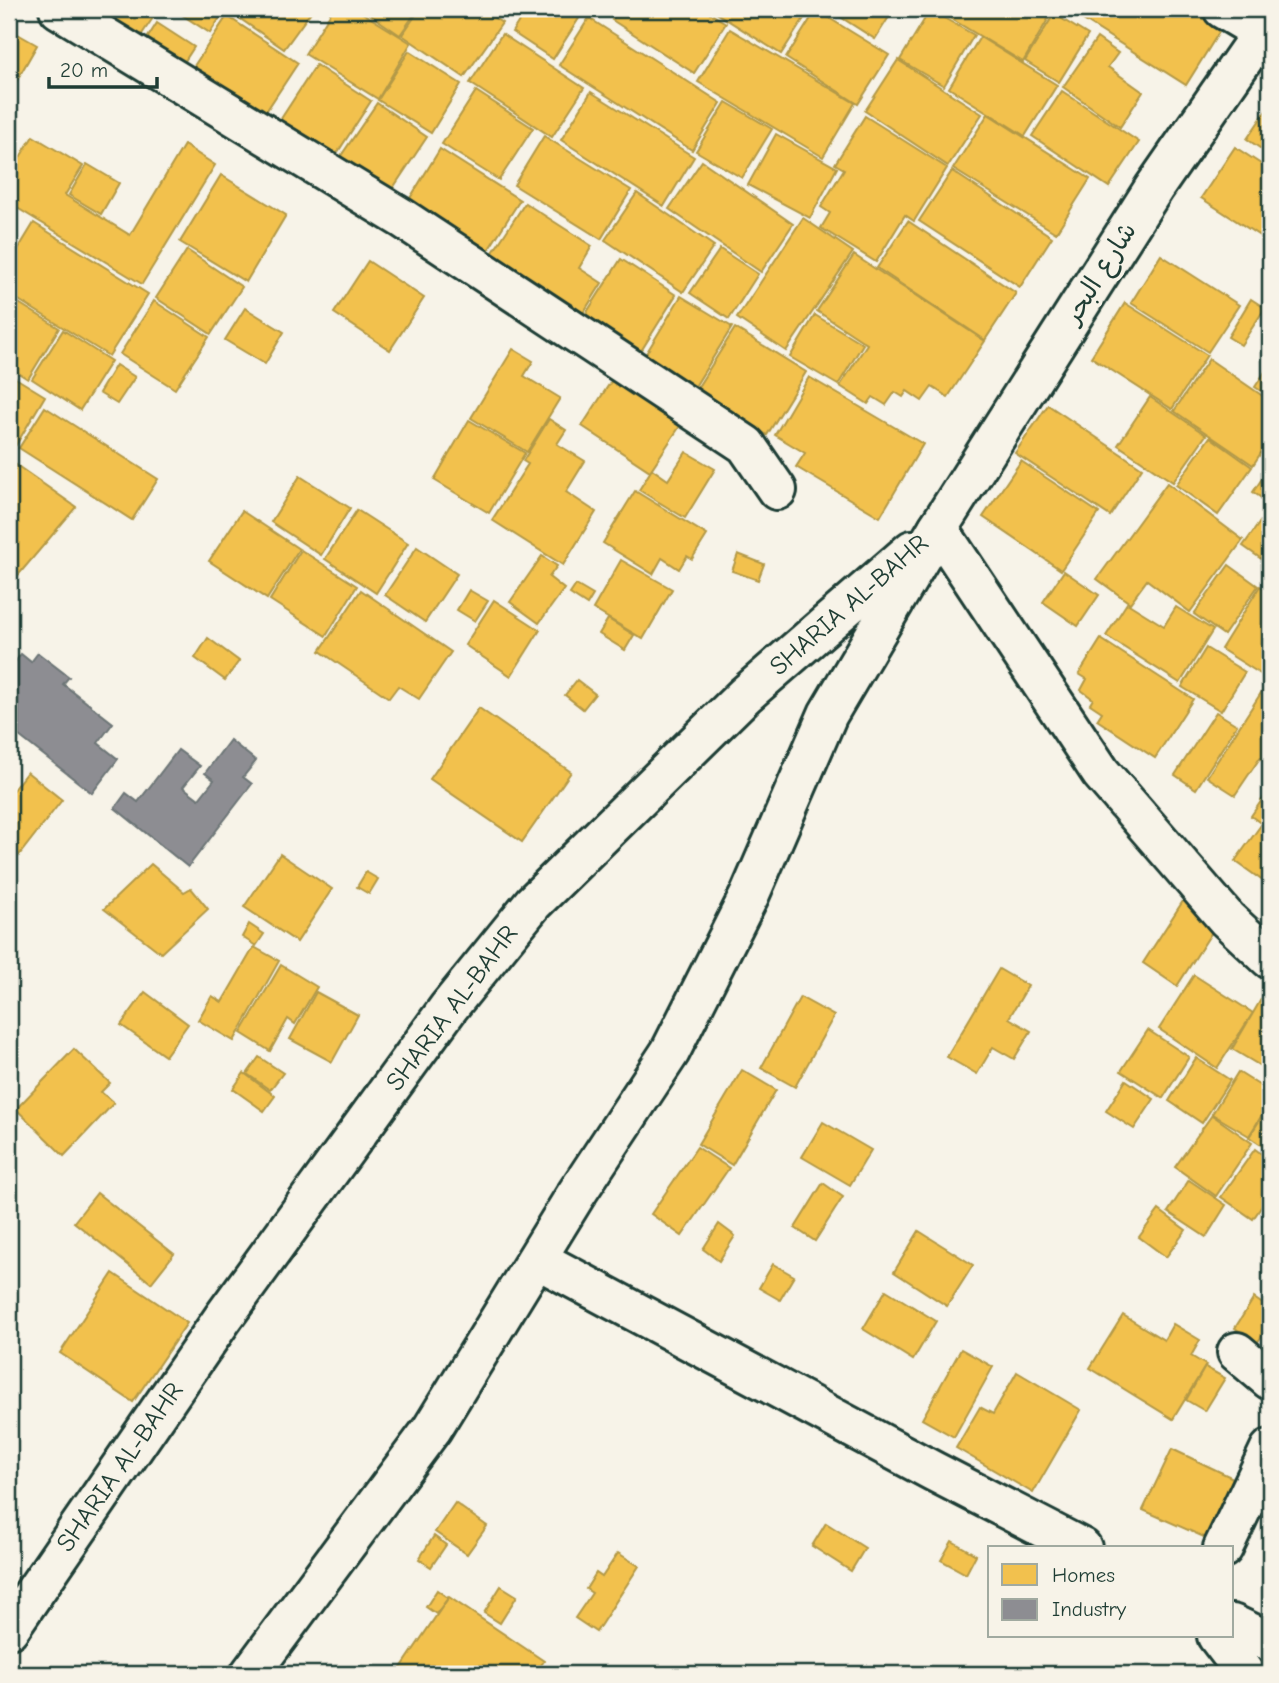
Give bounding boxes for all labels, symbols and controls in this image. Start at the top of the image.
scale bar [49,46,158,90]
text: 20 m [60,58,108,82]
street label: شارع البحر [1056,217,1144,332]
street label: SHARIA AL-BAHR [764,528,934,682]
street label: SHARIA AL-BAHR [380,919,524,1097]
street label: SHARIA AL-BAHR [50,1377,190,1557]
legend [988,1546,1234,1638]
text: Homes [1052,1563,1115,1587]
text: Industry [1052,1597,1127,1621]

